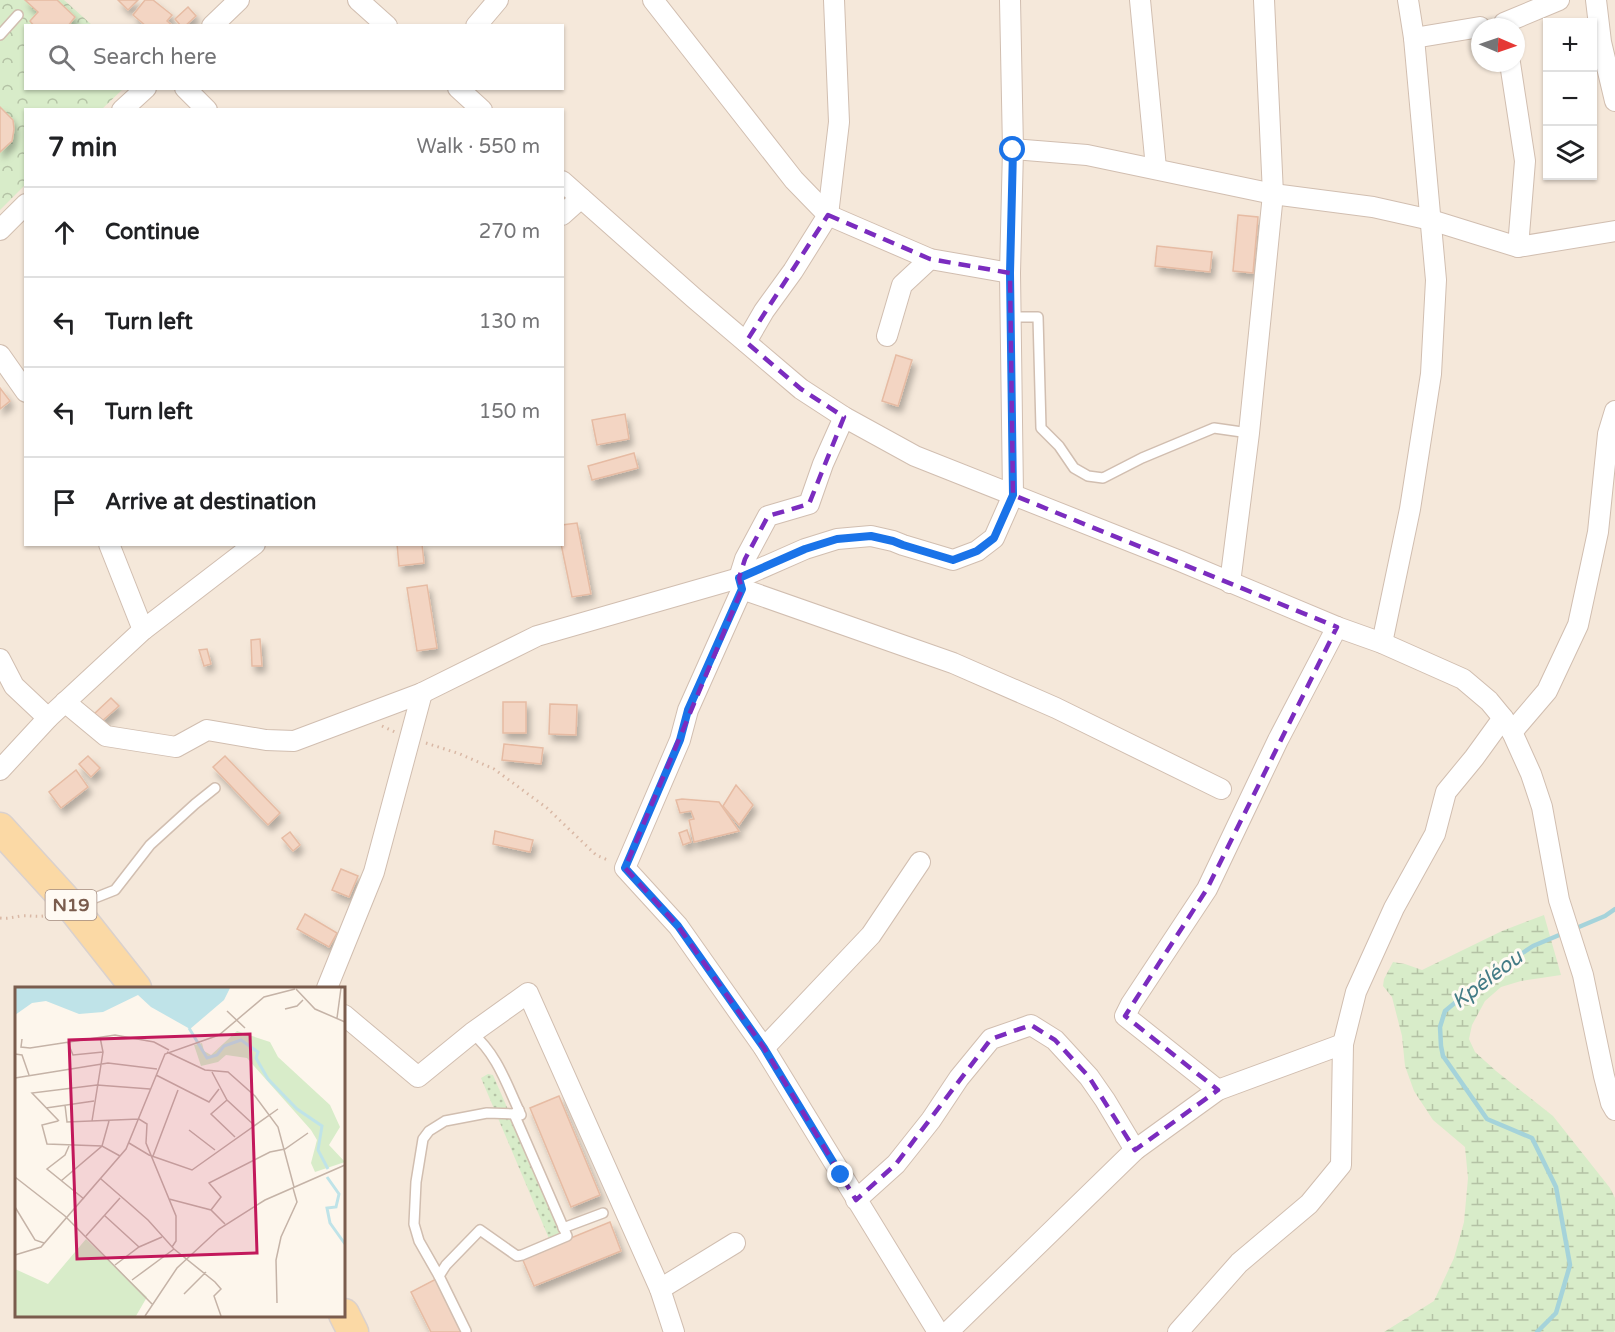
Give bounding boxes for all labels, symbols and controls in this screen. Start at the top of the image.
north arrow [1471,18,1525,72]
map controls [1543,18,1597,180]
button: + [1543,18,1597,72]
search box [24,24,564,90]
icon: search [45,41,78,74]
text: Search here [93,44,217,70]
button: − [1543,72,1597,126]
button: layers [1543,126,1597,180]
text: 7 min [48,132,117,163]
text: Walk · 550 m [417,135,540,159]
route start [999,136,1025,162]
icon: ahead [48,216,81,249]
text: Continue [105,219,200,245]
text: 270 m [479,220,540,244]
icon: left [48,306,81,339]
text: Turn left [105,309,193,335]
text: 130 m [479,310,540,334]
icon: left [48,396,81,429]
text: Turn left [105,399,193,425]
text: 150 m [479,400,540,424]
icon: arrive [48,486,81,519]
text: Arrive at destination [105,489,316,515]
road number: N19 [46,890,97,920]
water label: Kpéléou [1447,944,1528,1014]
inset map [15,987,345,1317]
route end [827,1161,853,1187]

